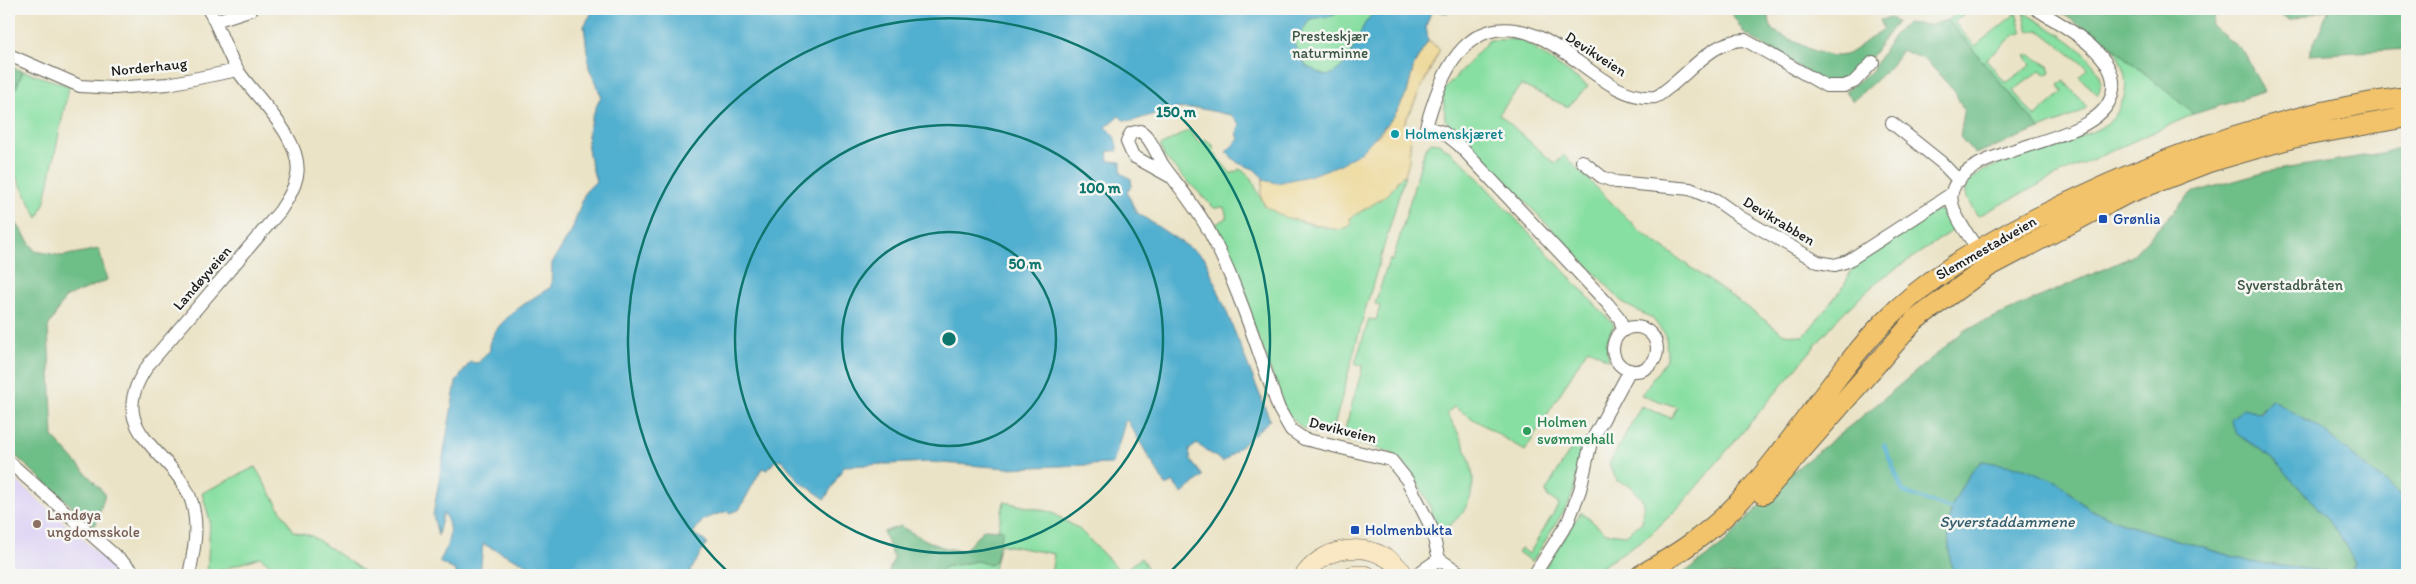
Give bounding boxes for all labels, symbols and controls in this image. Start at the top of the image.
park label: Presteskjær naturminne [1292,27,1368,62]
street label: Devikveien [1562,28,1630,81]
street label: Norderhaug [110,54,188,80]
text: 150 m [1156,103,1196,121]
place label: Holmenskjæret [1405,125,1504,143]
marker: Holmenskjæret [1389,128,1401,140]
text: 100 m [1079,179,1121,197]
street label: Devikrabben [1740,193,1819,250]
place label: Grønlia [2113,210,2161,228]
street label: Slemmestadveien [1933,212,2039,284]
marker: Grønlia [2097,213,2109,225]
street label: Landøyveien [169,242,235,314]
text: 50 m [1008,255,1042,273]
park label: Syverstadbråten [2237,276,2343,294]
centre of rings [940,330,958,348]
street label: Devikveien [1307,413,1379,447]
place label: Holmen svømmehall [1537,413,1615,448]
marker: Holmen svømmehall [1521,425,1533,437]
place label: Landøya ungdomsskole [47,506,140,541]
water label: Syverstaddammene [1939,512,2076,531]
marker: Landøya ungdomsskole [31,518,43,530]
place label: Holmenbukta [1365,521,1452,539]
marker: Holmenbukta [1349,524,1361,536]

